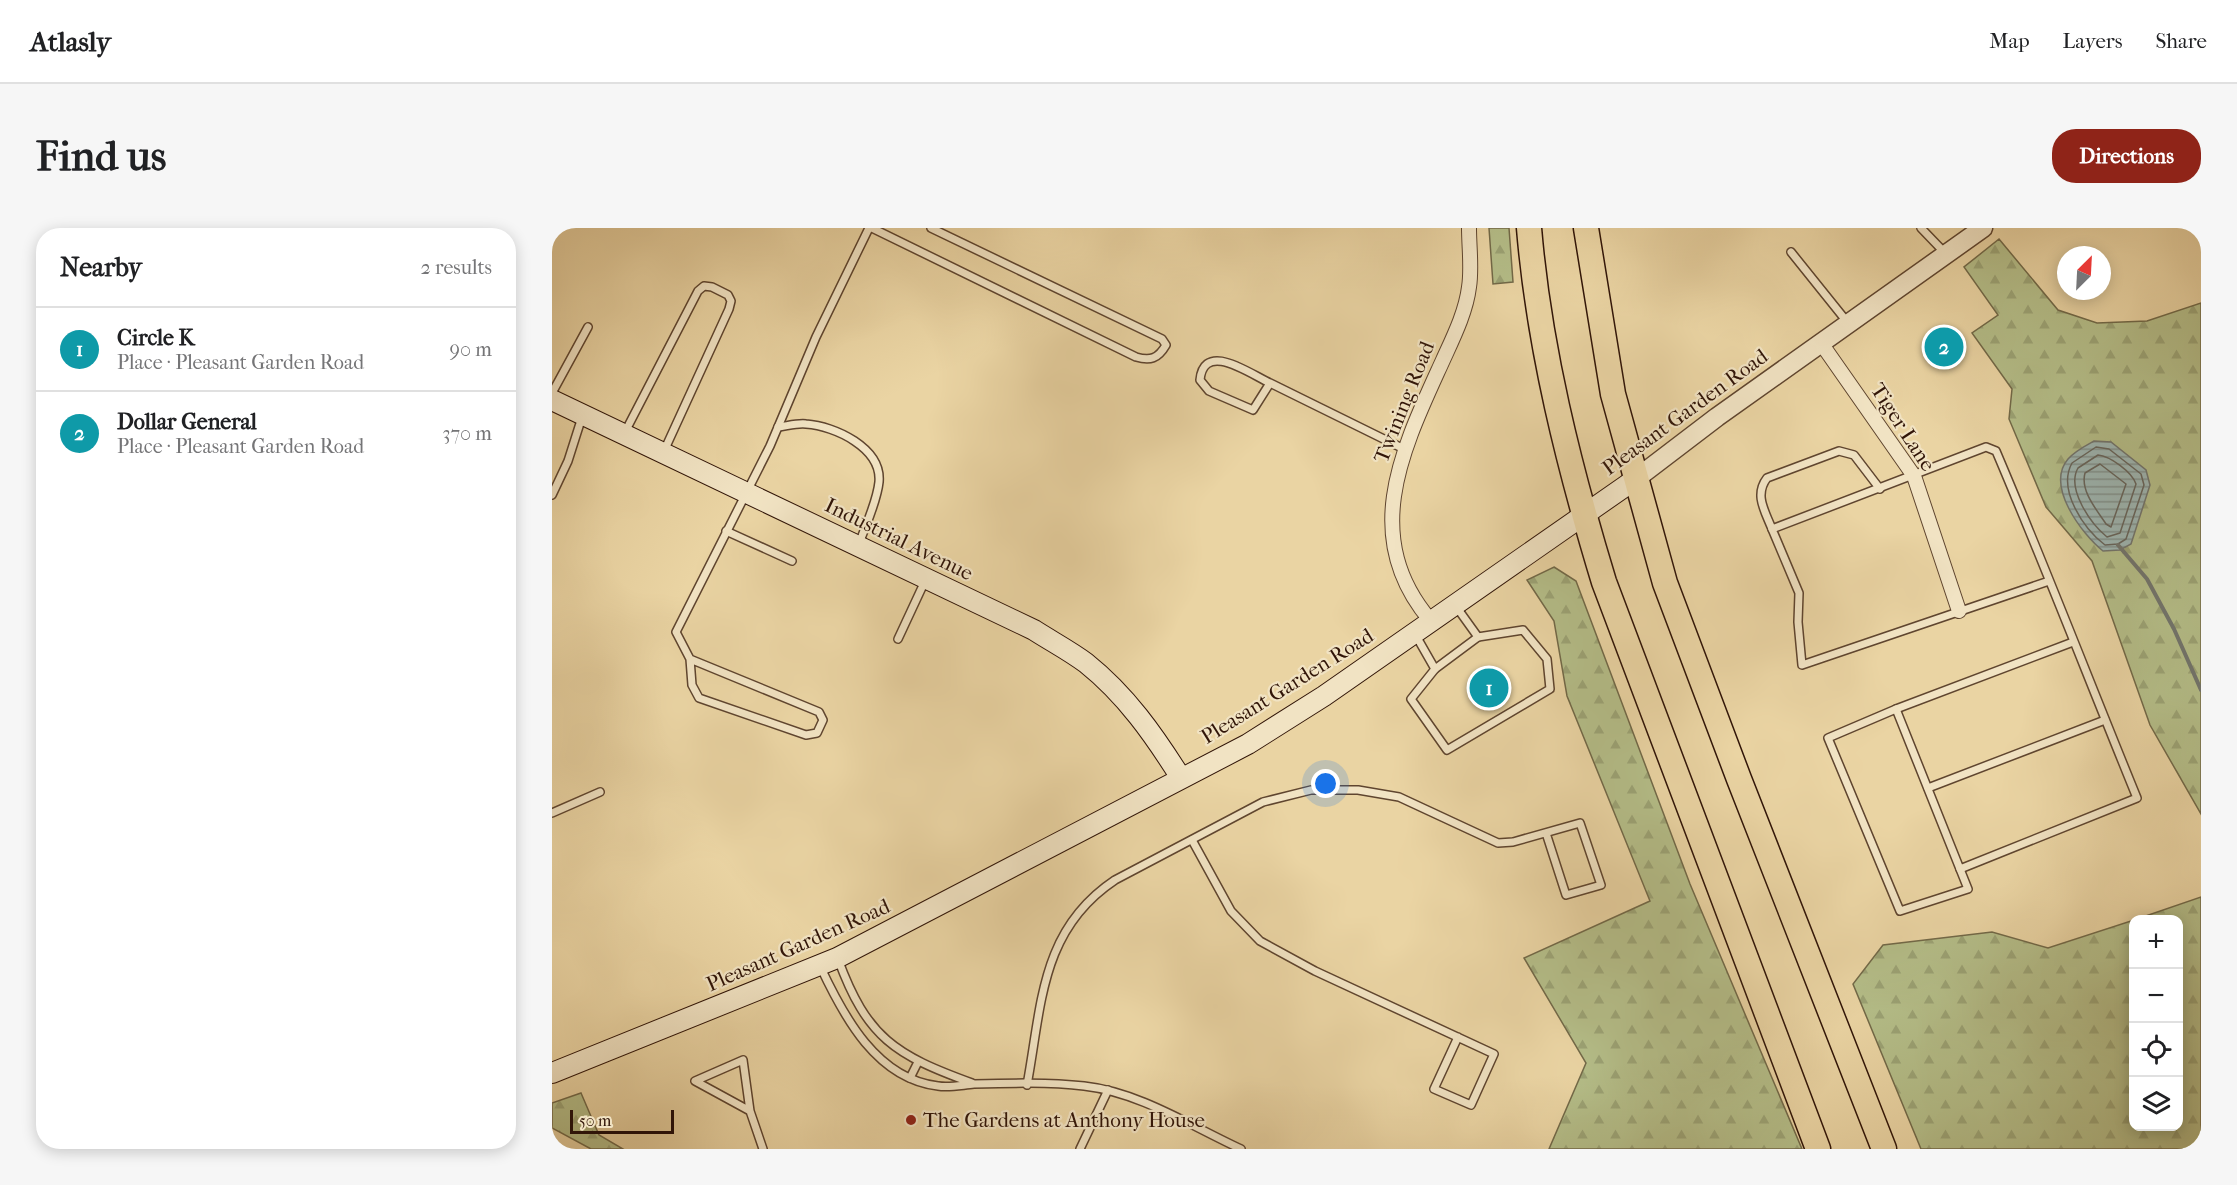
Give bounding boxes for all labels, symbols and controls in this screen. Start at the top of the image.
text: Atlasly [30,25,111,58]
text: Map [1989,29,2030,53]
text: Layers [2063,29,2122,53]
text: Share [2155,29,2207,53]
button: Directions [2052,129,2201,183]
text: Find us [36,132,166,181]
north arrow [2057,246,2111,300]
text: Nearby [60,252,142,283]
text: 2 results [421,256,492,279]
pin: 2 [1924,324,1964,370]
text: Circle K [117,325,195,351]
street label: Twining Road [1369,337,1439,466]
text: 1 [76,338,83,361]
text: 90 m [450,338,492,361]
street label: Pleasant Garden Road [1598,344,1773,480]
text: Place · Pleasant Garden Road [117,351,364,374]
street label: Tiger Lane [1866,379,1940,475]
text: Dollar General [117,409,257,435]
text: 2 [74,422,85,445]
text: 370 m [442,422,492,445]
text: Place · Pleasant Garden Road [117,435,364,458]
street label: Industrial Avenue [821,493,977,585]
street label: Pleasant Garden Road [1196,623,1378,749]
pin: 1 [1470,666,1508,710]
your location [1311,769,1340,798]
street label: Pleasant Garden Road [702,893,894,996]
map controls [2129,915,2183,1131]
button: + [2129,915,2183,969]
button: − [2129,969,2183,1023]
button: locate [2129,1023,2183,1077]
button: layers [2129,1077,2183,1131]
scale bar [570,1107,674,1134]
place label: The Gardens at Anthony House [923,1108,1205,1132]
text: 50 m [579,1111,611,1130]
marker: The Gardens at Anthony House [904,1113,918,1127]

